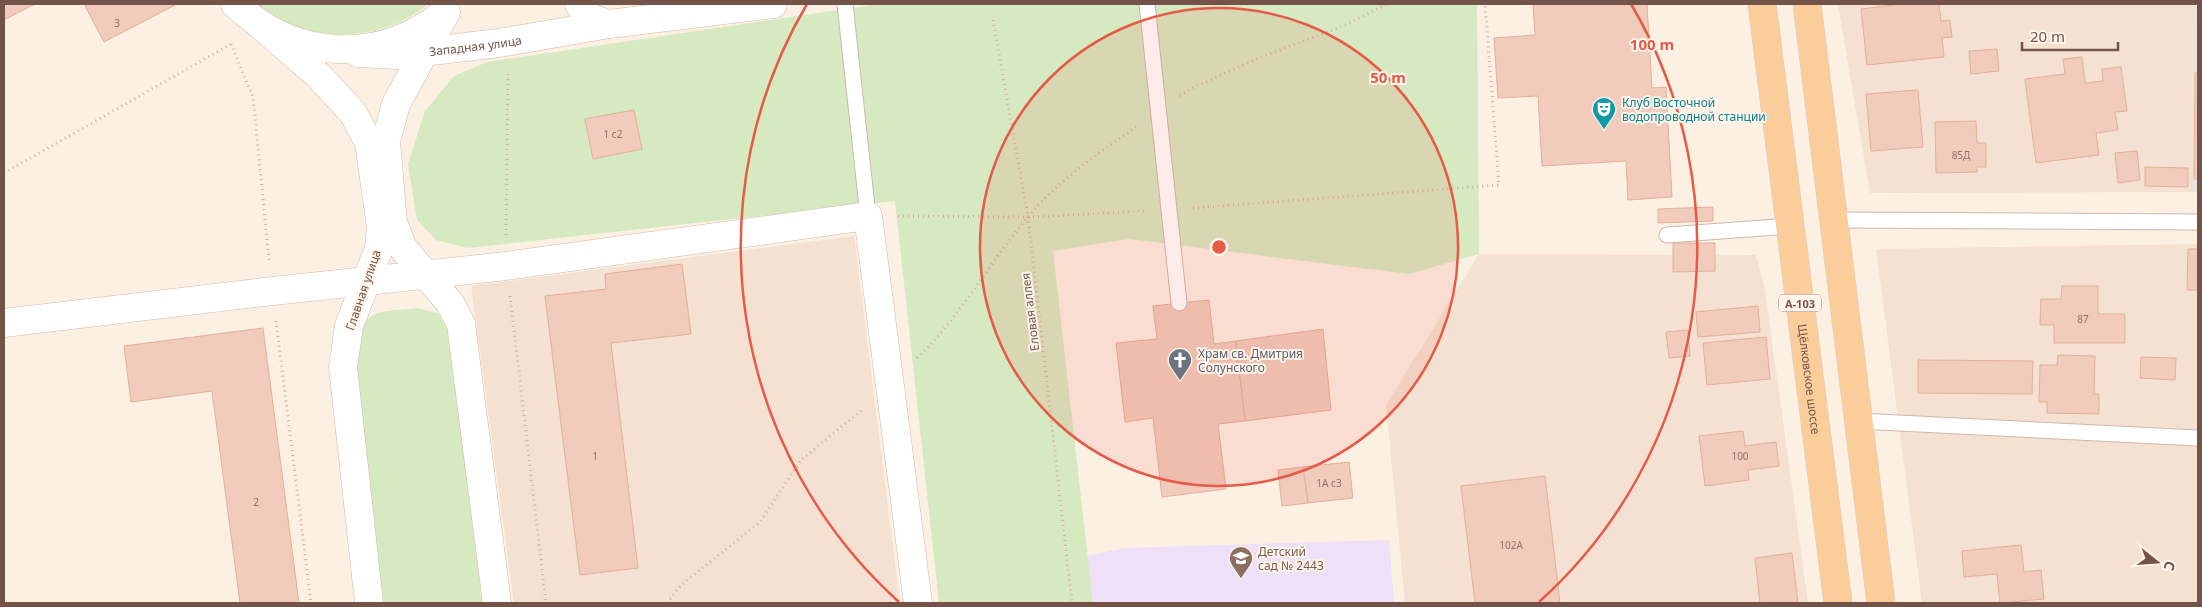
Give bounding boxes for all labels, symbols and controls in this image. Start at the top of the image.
house number: 3 [114,16,120,30]
scale bar [2022,20,2118,52]
text: 20 m [2030,26,2065,46]
street label: Западная улица [428,31,523,60]
text: 100 m [1630,34,1674,54]
text: 50 m [1370,67,1406,87]
place label: Клуб Восточной водопроводной станции [1622,94,1766,125]
theatre icon: Клуб Восточной водопроводной станции [1591,96,1617,130]
house number: 1 с2 [604,127,623,141]
house number: 85Д [1952,148,1971,162]
centre of rings [1210,238,1228,256]
street label: Главная улица [341,247,385,333]
street label: Еловая аллея [1017,272,1043,352]
road number: А-103 [1779,294,1821,312]
house number: 87 [2077,312,2089,326]
street label: Щёлковское шоссе [1794,323,1825,436]
place label: Храм св. Дмитрия Солунского [1198,345,1303,376]
church icon: Храм св. Дмитрия Солунского [1167,347,1193,381]
house number: 1 [592,449,598,463]
house number: 100 [1731,449,1749,463]
house number: 1А с3 [1316,476,1342,490]
house number: 2 [253,495,259,509]
north arrow [2132,537,2182,587]
house number: 102А [1499,538,1523,552]
place label: Детский сад № 2443 [1258,543,1324,574]
school or university icon: Детский сад № 2443 [1228,545,1254,579]
text: С [2160,559,2180,573]

